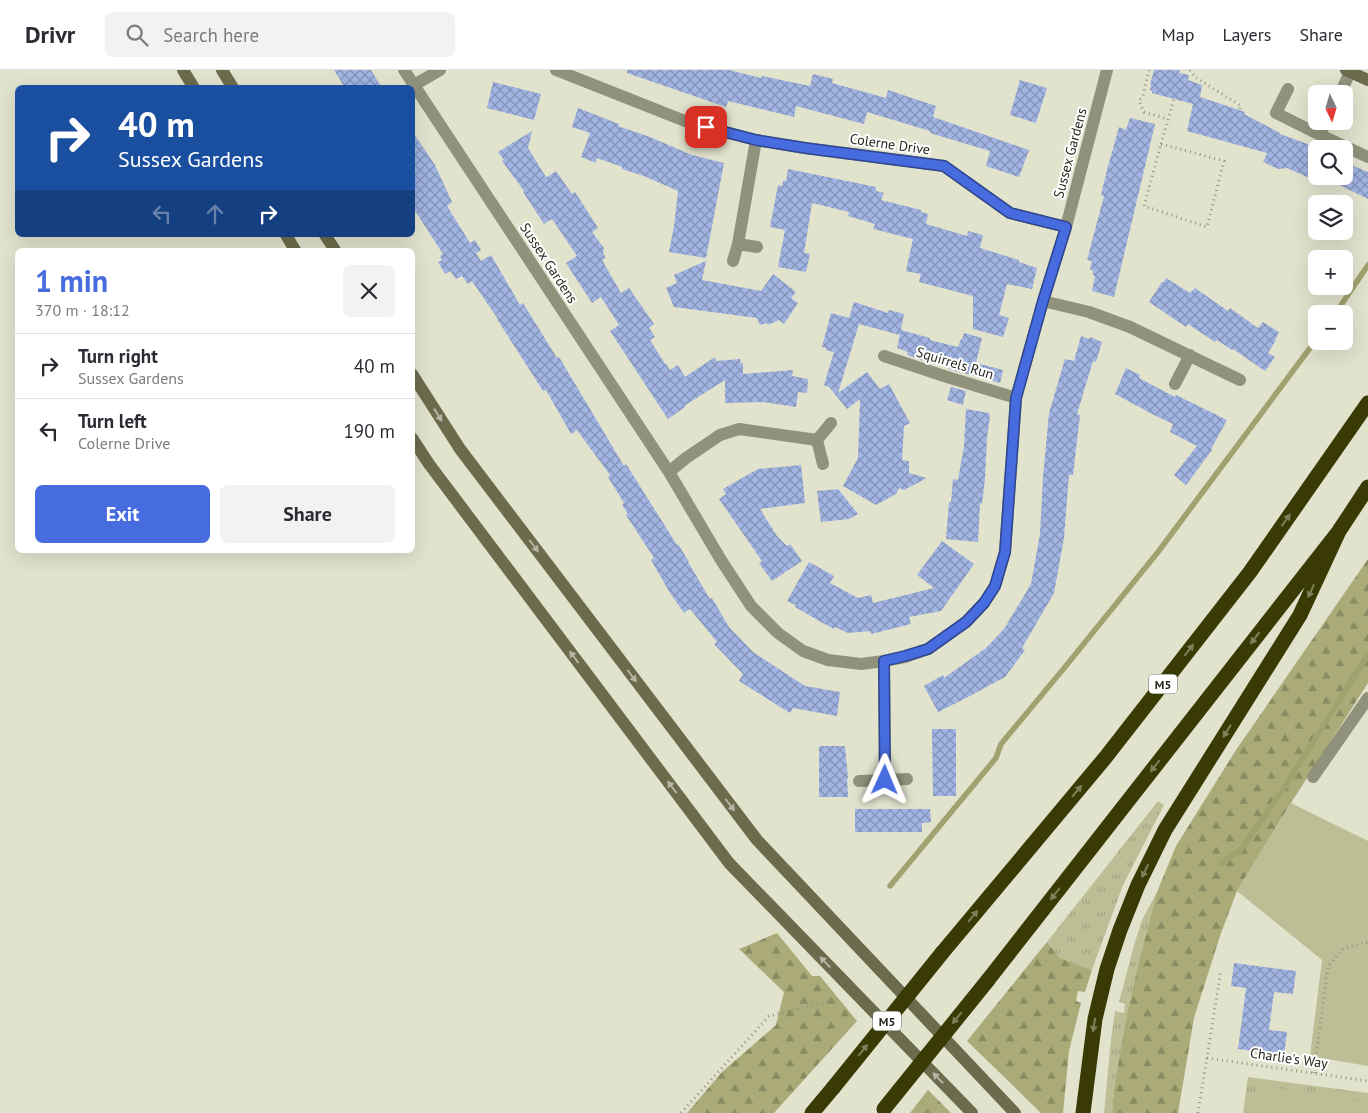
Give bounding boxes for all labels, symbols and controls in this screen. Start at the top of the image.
search box [105,12,455,57]
text: Drivr [25,19,75,50]
icon: search [123,21,151,49]
text: Search here [163,23,259,47]
text: Map [1162,23,1194,46]
text: Layers [1222,23,1271,46]
text: Share [1299,23,1343,46]
north arrow [1308,85,1352,130]
map controls [1308,85,1353,350]
text: 40 m [118,101,195,147]
icon: right [35,105,100,170]
pin [685,106,727,148]
street label: Sussex Gardens [1049,106,1091,200]
icon: arrive [692,113,720,141]
street label: Colerne Drive [849,129,931,159]
button: search [1308,140,1353,185]
text: Sussex Gardens [118,145,263,173]
button: layers [1308,195,1353,240]
icon: left [148,200,176,228]
icon: ahead [201,200,229,228]
icon: right [254,200,282,228]
street label: Sussex Gardens [516,219,582,307]
button: + [1308,250,1353,295]
text: 1 min [35,261,108,300]
button: close [343,265,395,317]
text: 370 m · 18:12 [35,300,130,320]
button: − [1308,305,1353,350]
street label: Squirrels Run [914,343,996,383]
text: Turn right [78,344,158,368]
icon: right [35,352,63,380]
text: 40 m [354,354,395,378]
text: Sussex Gardens [78,368,184,388]
one-way arrow [434,408,443,422]
text: Turn left [78,409,147,433]
icon: left [35,417,63,445]
text: 190 m [343,419,395,443]
text: Colerne Drive [78,433,170,453]
button: Exit [35,485,210,543]
button: Share [220,485,395,543]
one-way arrow [1281,513,1291,527]
one-way arrow [529,539,539,553]
one-way arrow [1306,584,1314,598]
one-way arrow [1250,631,1260,645]
one-way arrow [1184,643,1194,657]
one-way arrow [569,650,579,664]
one-way arrow [627,669,637,683]
road number: M5 [1149,674,1177,694]
one-way arrow [1223,724,1232,737]
position arrow [858,753,910,805]
one-way arrow [1149,759,1160,772]
one-way arrow [666,781,677,794]
one-way arrow [1072,785,1083,798]
one-way arrow [725,798,736,811]
one-way arrow [1141,863,1149,878]
one-way arrow [1049,887,1060,900]
one-way arrow [967,910,979,922]
one-way arrow [819,956,831,968]
road number: M5 [873,1011,901,1030]
one-way arrow [952,1011,963,1024]
one-way arrow [1090,1017,1098,1033]
one-way arrow [858,1044,869,1057]
street label: Charlie's Way [1249,1044,1329,1072]
one-way arrow [932,1072,944,1084]

